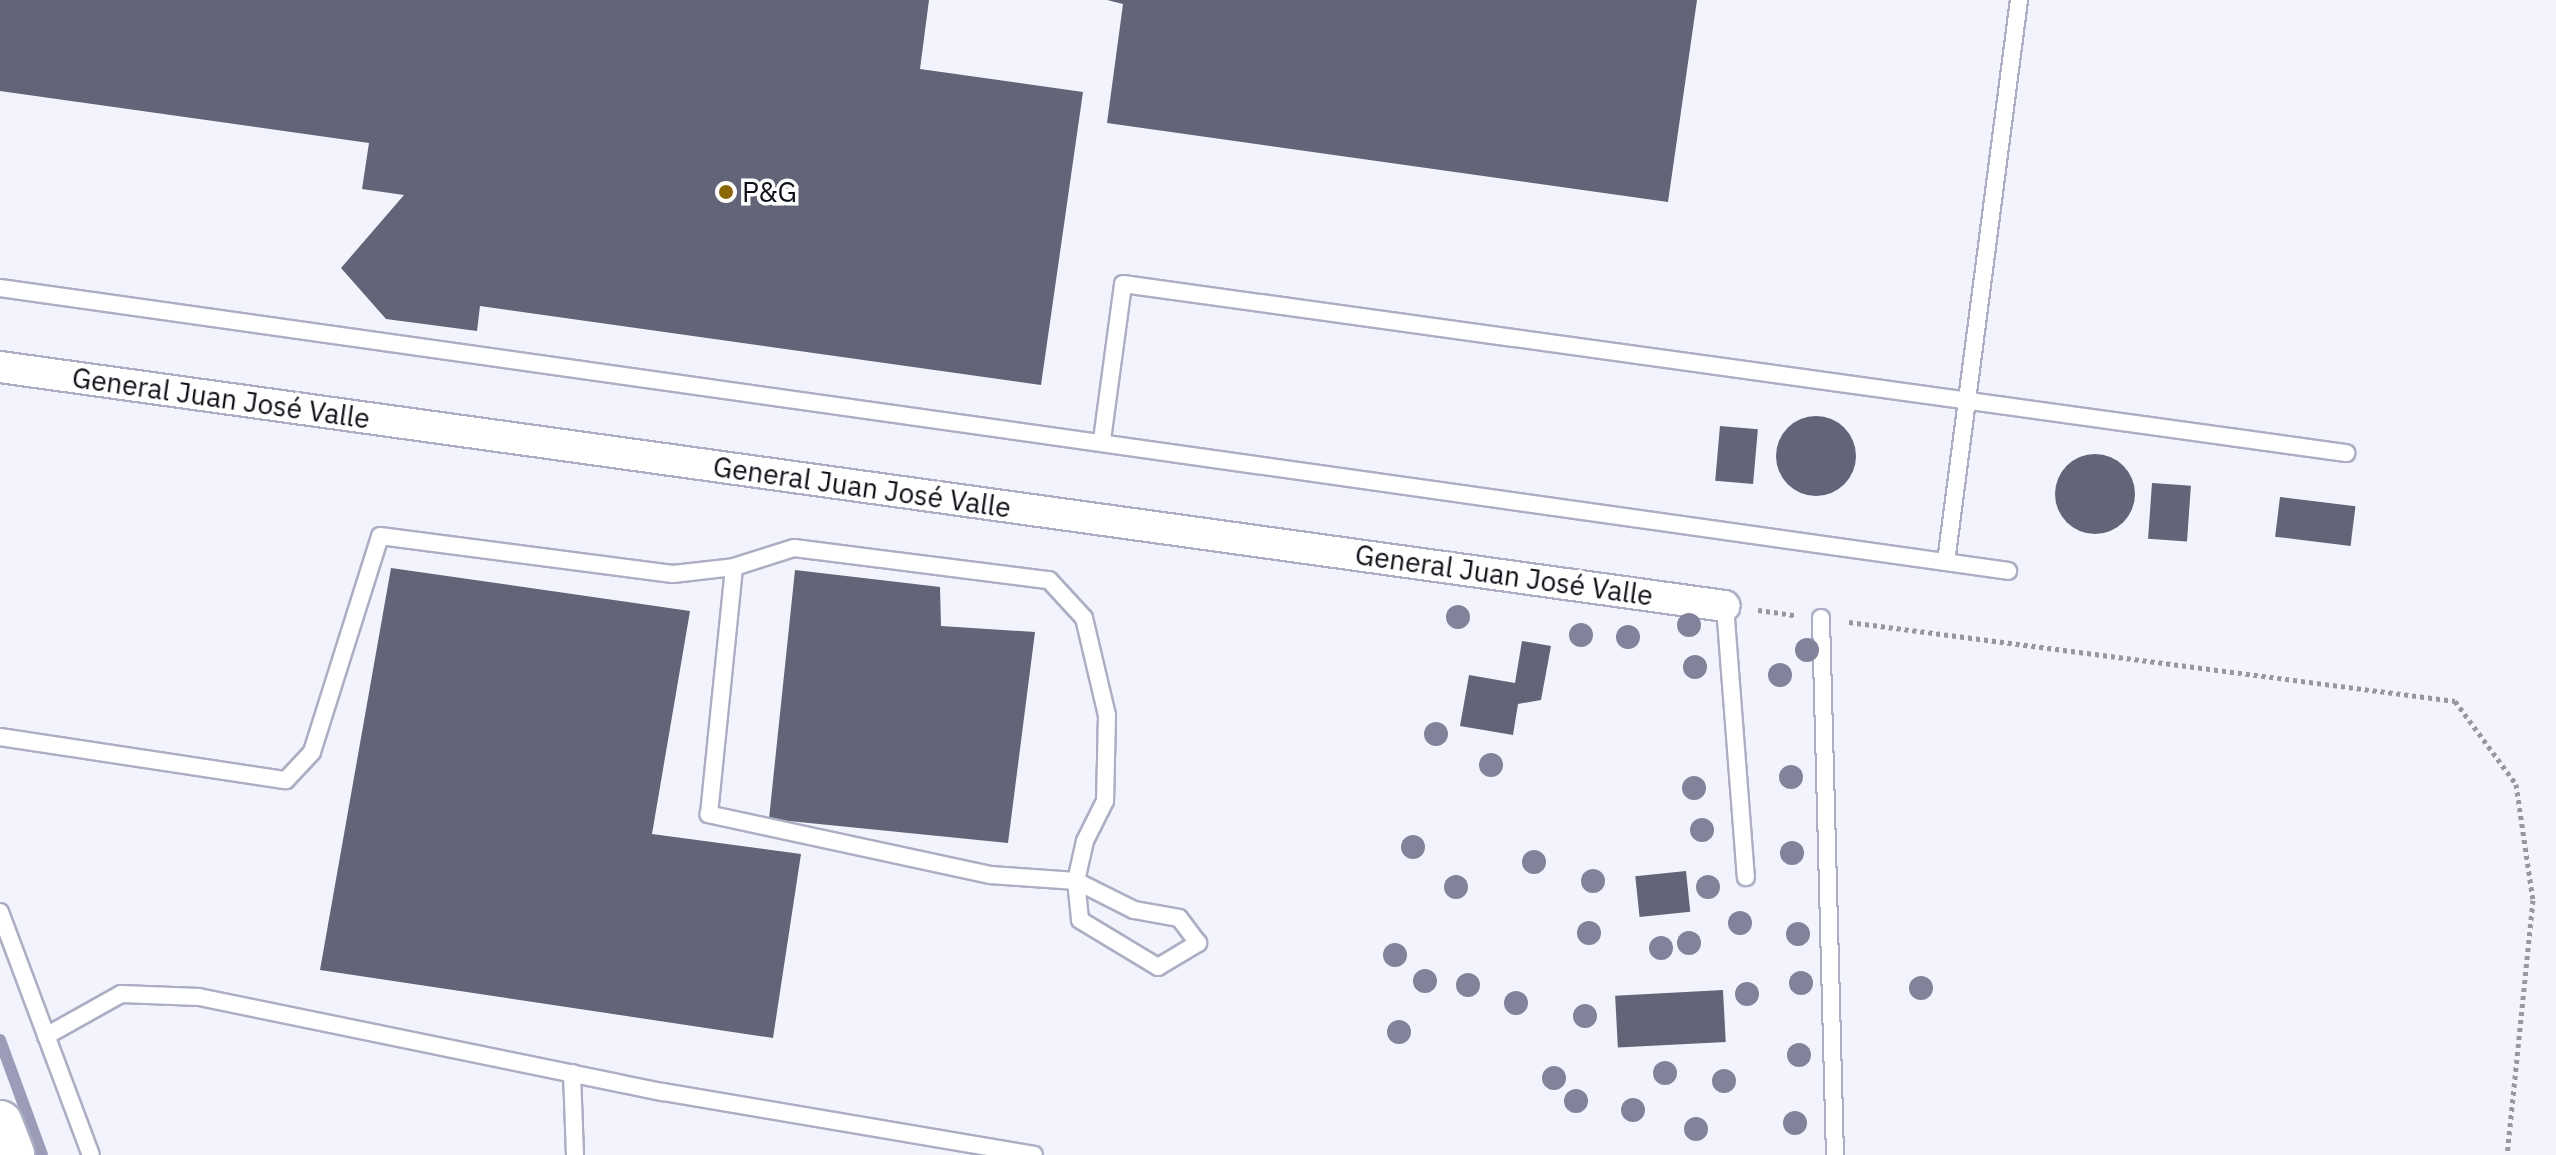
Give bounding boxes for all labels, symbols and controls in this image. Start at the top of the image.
place label: P&G [742,175,797,209]
marker: P&G [717,183,735,201]
street label: General Juan José Valle [70,360,372,436]
street label: General Juan José Valle [711,449,1013,525]
street label: General Juan José Valle [1353,537,1655,613]

